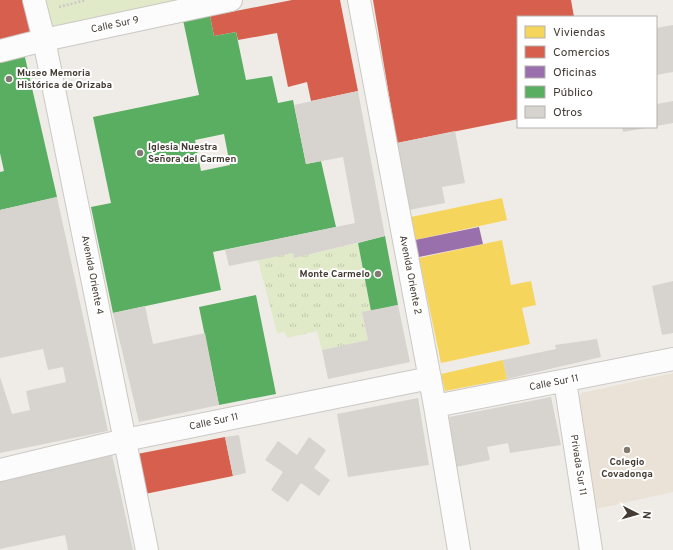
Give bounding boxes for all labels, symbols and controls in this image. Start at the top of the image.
street label: Calle Sur 9 [90,14,140,36]
legend [517,16,657,128]
text: Viviendas [553,25,605,41]
text: Comercios [553,45,610,61]
text: Oficinas [553,65,597,81]
place label: Museo Memoria Histórica de Orizaba [17,67,112,92]
marker: Museo Memoria Histórica de Orizaba [4,74,14,84]
text: Público [553,85,593,101]
text: Otros [553,105,582,121]
place label: Iglesia Nuestra Señora del Carmen [148,141,236,166]
marker: Iglesia Nuestra Señora del Carmen [135,148,145,158]
street label: Avenida Oriente 4 [78,234,106,316]
street label: Avenida Oriente 2 [396,234,424,316]
place label: Monte Carmelo [300,268,370,281]
marker: Monte Carmelo [373,269,383,279]
street label: Calle Sur 11 [528,372,580,394]
street label: Calle Sur 11 [188,410,240,434]
street label: Privada Sur 11 [567,434,589,496]
marker: Colegio Covadonga [622,445,632,455]
place label: Colegio Covadonga [601,456,653,481]
north arrow [617,494,657,534]
text: N [639,510,653,520]

